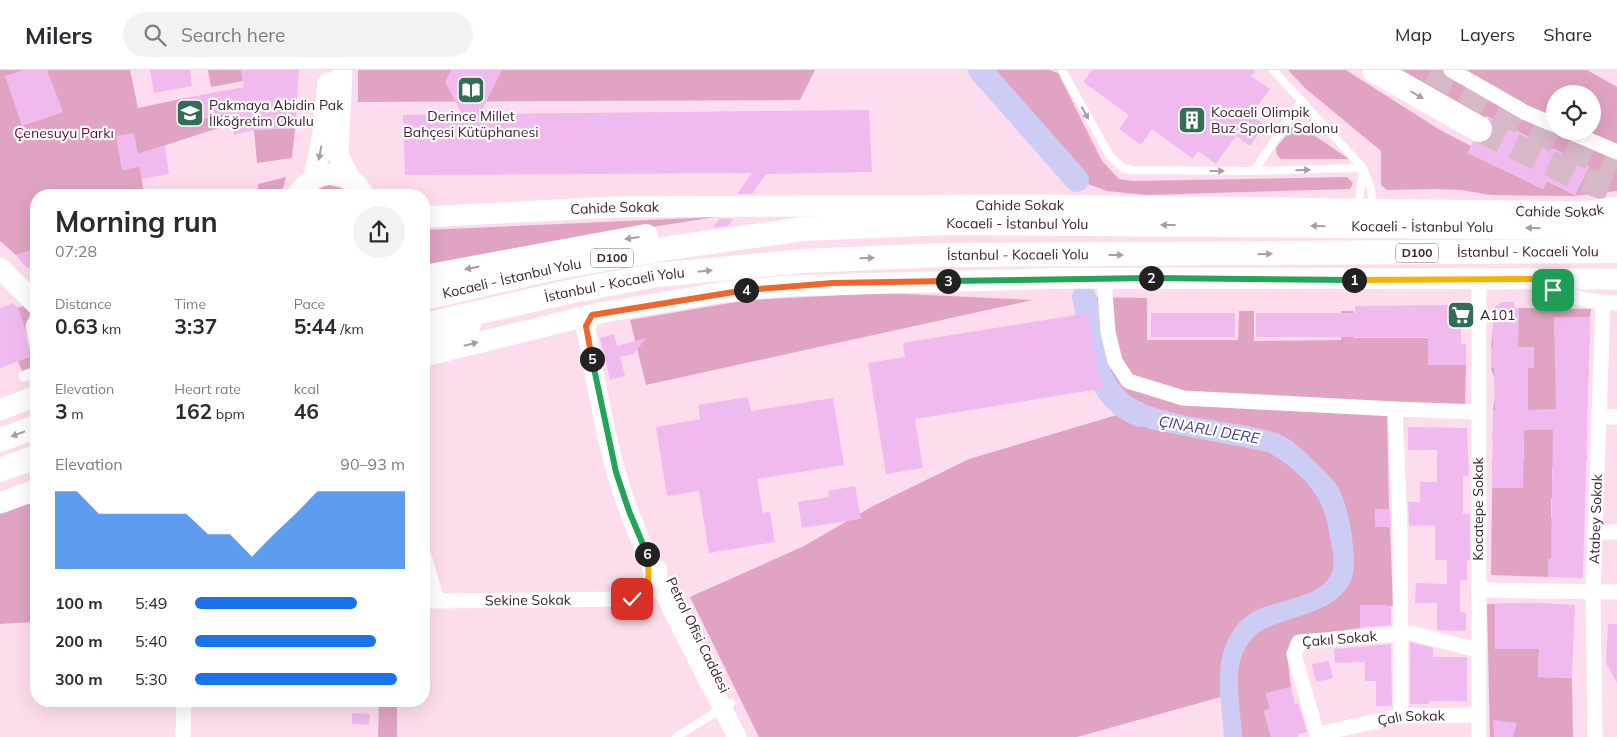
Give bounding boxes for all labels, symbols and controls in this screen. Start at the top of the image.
search box [123,12,473,57]
text: Milers [25,20,93,50]
icon: search [141,21,169,49]
text: Search here [181,23,285,47]
text: Map [1395,23,1432,46]
text: Layers [1460,23,1515,46]
text: Share [1543,23,1592,46]
library icon: Derince Millet Bahçesi Kütüphanesi [456,75,486,105]
map controls [1546,85,1601,140]
button: locate [1546,85,1601,140]
one-way arrow [1410,91,1425,99]
place label: Pakmaya Abidin Pak İlköğretim Okulu [209,96,344,130]
school or university icon: Pakmaya Abidin Pak İlköğretim Okulu [175,98,205,128]
place label: Kocaeli Olimpik Buz Sporları Salonu [1211,103,1338,137]
building icon: Kocaeli Olimpik Buz Sporları Salonu [1177,105,1207,135]
one-way arrow [1081,106,1089,120]
place label: Derince Millet Bahçesi Kütüphanesi [403,107,539,141]
park label: Çenesuyu Parkı [14,124,114,142]
one-way arrow [315,146,323,162]
one-way arrow [1295,165,1311,173]
one-way arrow [1210,167,1226,175]
street label: Cahide Sokak [975,196,1065,214]
street label: Cahide Sokak [570,198,660,218]
street label: Cahide Sokak [1515,200,1606,221]
text: Morning run [55,204,218,239]
button: share [353,206,405,258]
street label: Kocaeli - İstanbul Yolu [946,214,1088,233]
street label: Kocaeli - İstanbul Yolu [1351,217,1493,236]
one-way arrow [1160,221,1176,229]
one-way arrow [1310,222,1326,230]
one-way arrow [1525,224,1541,232]
one-way arrow [623,234,639,242]
text: 07:28 [55,241,97,261]
street label: İstanbul - Kocaeli Yolu [1457,242,1599,261]
road number: D100 [1396,244,1438,262]
street label: İstanbul - Kocaeli Yolu [947,245,1089,264]
road number: D100 [591,248,633,268]
one-way arrow [1258,250,1274,258]
one-way arrow [1108,251,1124,259]
street label: Kocaeli - İstanbul Yolu [441,254,583,303]
one-way arrow [859,254,875,262]
street label: İstanbul - Kocaeli Yolu [543,263,685,306]
one-way arrow [464,264,480,272]
one-way arrow [698,266,714,274]
pin: 2 [1138,266,1164,290]
pin: 3 [936,268,960,294]
pin: 1 [1342,268,1366,292]
text: 2 [1147,269,1156,287]
pin [1532,269,1574,311]
text: 1 [1350,271,1359,289]
text: 3 [944,272,953,290]
icon: arrive [1539,276,1567,304]
pin: 4 [734,278,758,302]
text: 4 [742,281,751,299]
text: Distance [55,295,112,313]
text: Time [174,295,206,313]
text: Pace [294,295,325,313]
supermarket icon: A101 [1446,300,1476,330]
place label: A101 [1480,306,1516,324]
text: 0.63 [55,313,98,339]
text: 3:37 [174,313,217,339]
text: 5:44 [294,313,337,339]
text: km [98,320,121,338]
text: /km [337,320,364,338]
one-way arrow [464,340,479,348]
pin: 5 [580,346,604,372]
text: 5 [588,350,597,368]
text: Elevation [55,380,114,398]
text: Heart rate [174,380,241,398]
text: kcal [294,380,319,398]
text: 3 [55,398,68,424]
text: 162 [174,398,212,424]
text: 46 [294,398,319,424]
text: m [68,405,84,423]
text: bpm [212,405,245,423]
water label: ÇINARLI DERE [1157,411,1262,448]
one-way arrow [10,430,25,438]
text: Elevation [55,454,123,474]
text: 90–93 m [340,454,405,474]
street label: Kocatepe Sokak [1469,456,1487,561]
street label: Atabey Sokak [1585,473,1606,564]
pin: 6 [634,542,660,566]
text: 6 [643,545,652,563]
street label: Petrol Ofisi Caddesi [662,574,734,696]
pin [611,578,653,620]
icon: check [618,585,646,613]
street label: Sekine Sokak [485,591,572,609]
text: 100 m [55,593,103,613]
text: 5:49 [135,593,167,613]
street label: Çakıl Sokak [1301,627,1378,651]
text: 200 m [55,631,103,651]
text: 5:40 [135,631,167,651]
text: 300 m [55,669,103,689]
text: 5:30 [135,669,167,689]
street label: Çalı Sokak [1376,706,1446,730]

